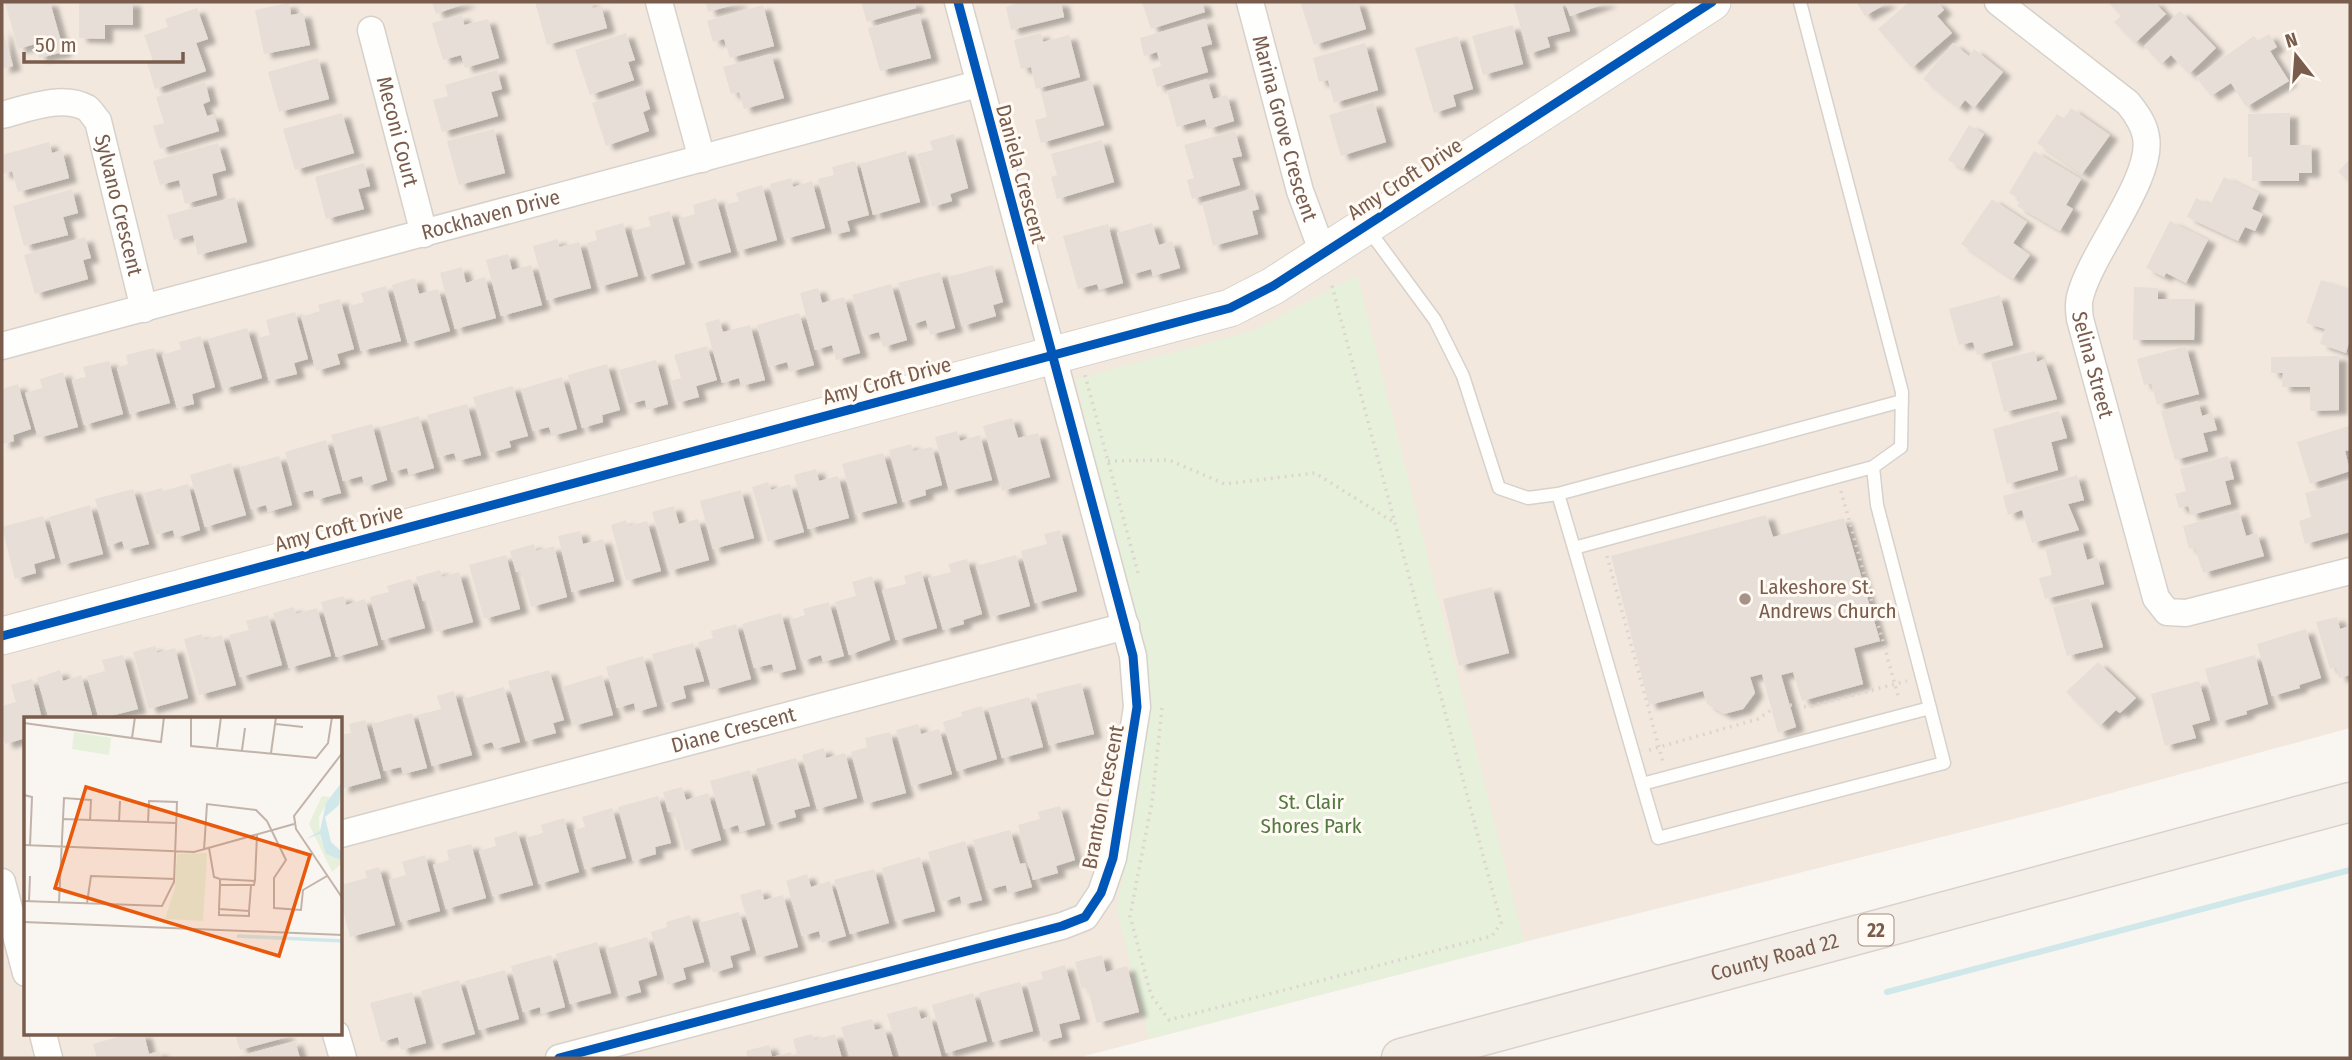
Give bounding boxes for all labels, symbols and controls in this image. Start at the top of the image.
scale bar [24,21,184,65]
north arrow [2261,21,2331,91]
text: N [2282,28,2300,53]
text: 50 m [35,32,77,58]
street label: Marina Grove Crescent [1246,33,1323,225]
street label: Meconi Court [371,74,424,190]
street label: Daniela Crescent [990,102,1052,247]
street label: Sylvano Crescent [89,132,148,279]
street label: Amy Croft Drive [1342,132,1468,226]
street label: Rockhaven Drive [419,184,563,246]
street label: Selina Street [2066,310,2119,421]
street label: Amy Croft Drive [820,351,954,411]
street label: Amy Croft Drive [272,498,406,558]
place label: Lakeshore St. Andrews Church [1759,574,1896,624]
marker: Lakeshore St. Andrews Church [1737,591,1753,607]
street label: Diane Crescent [668,701,799,759]
inset map [24,717,343,1036]
street label: Branton Crescent [1076,723,1130,871]
park label: St. Clair Shores Park [1261,789,1362,839]
road number: 22 [1858,914,1894,946]
street label: County Road 22 [1708,928,1842,987]

